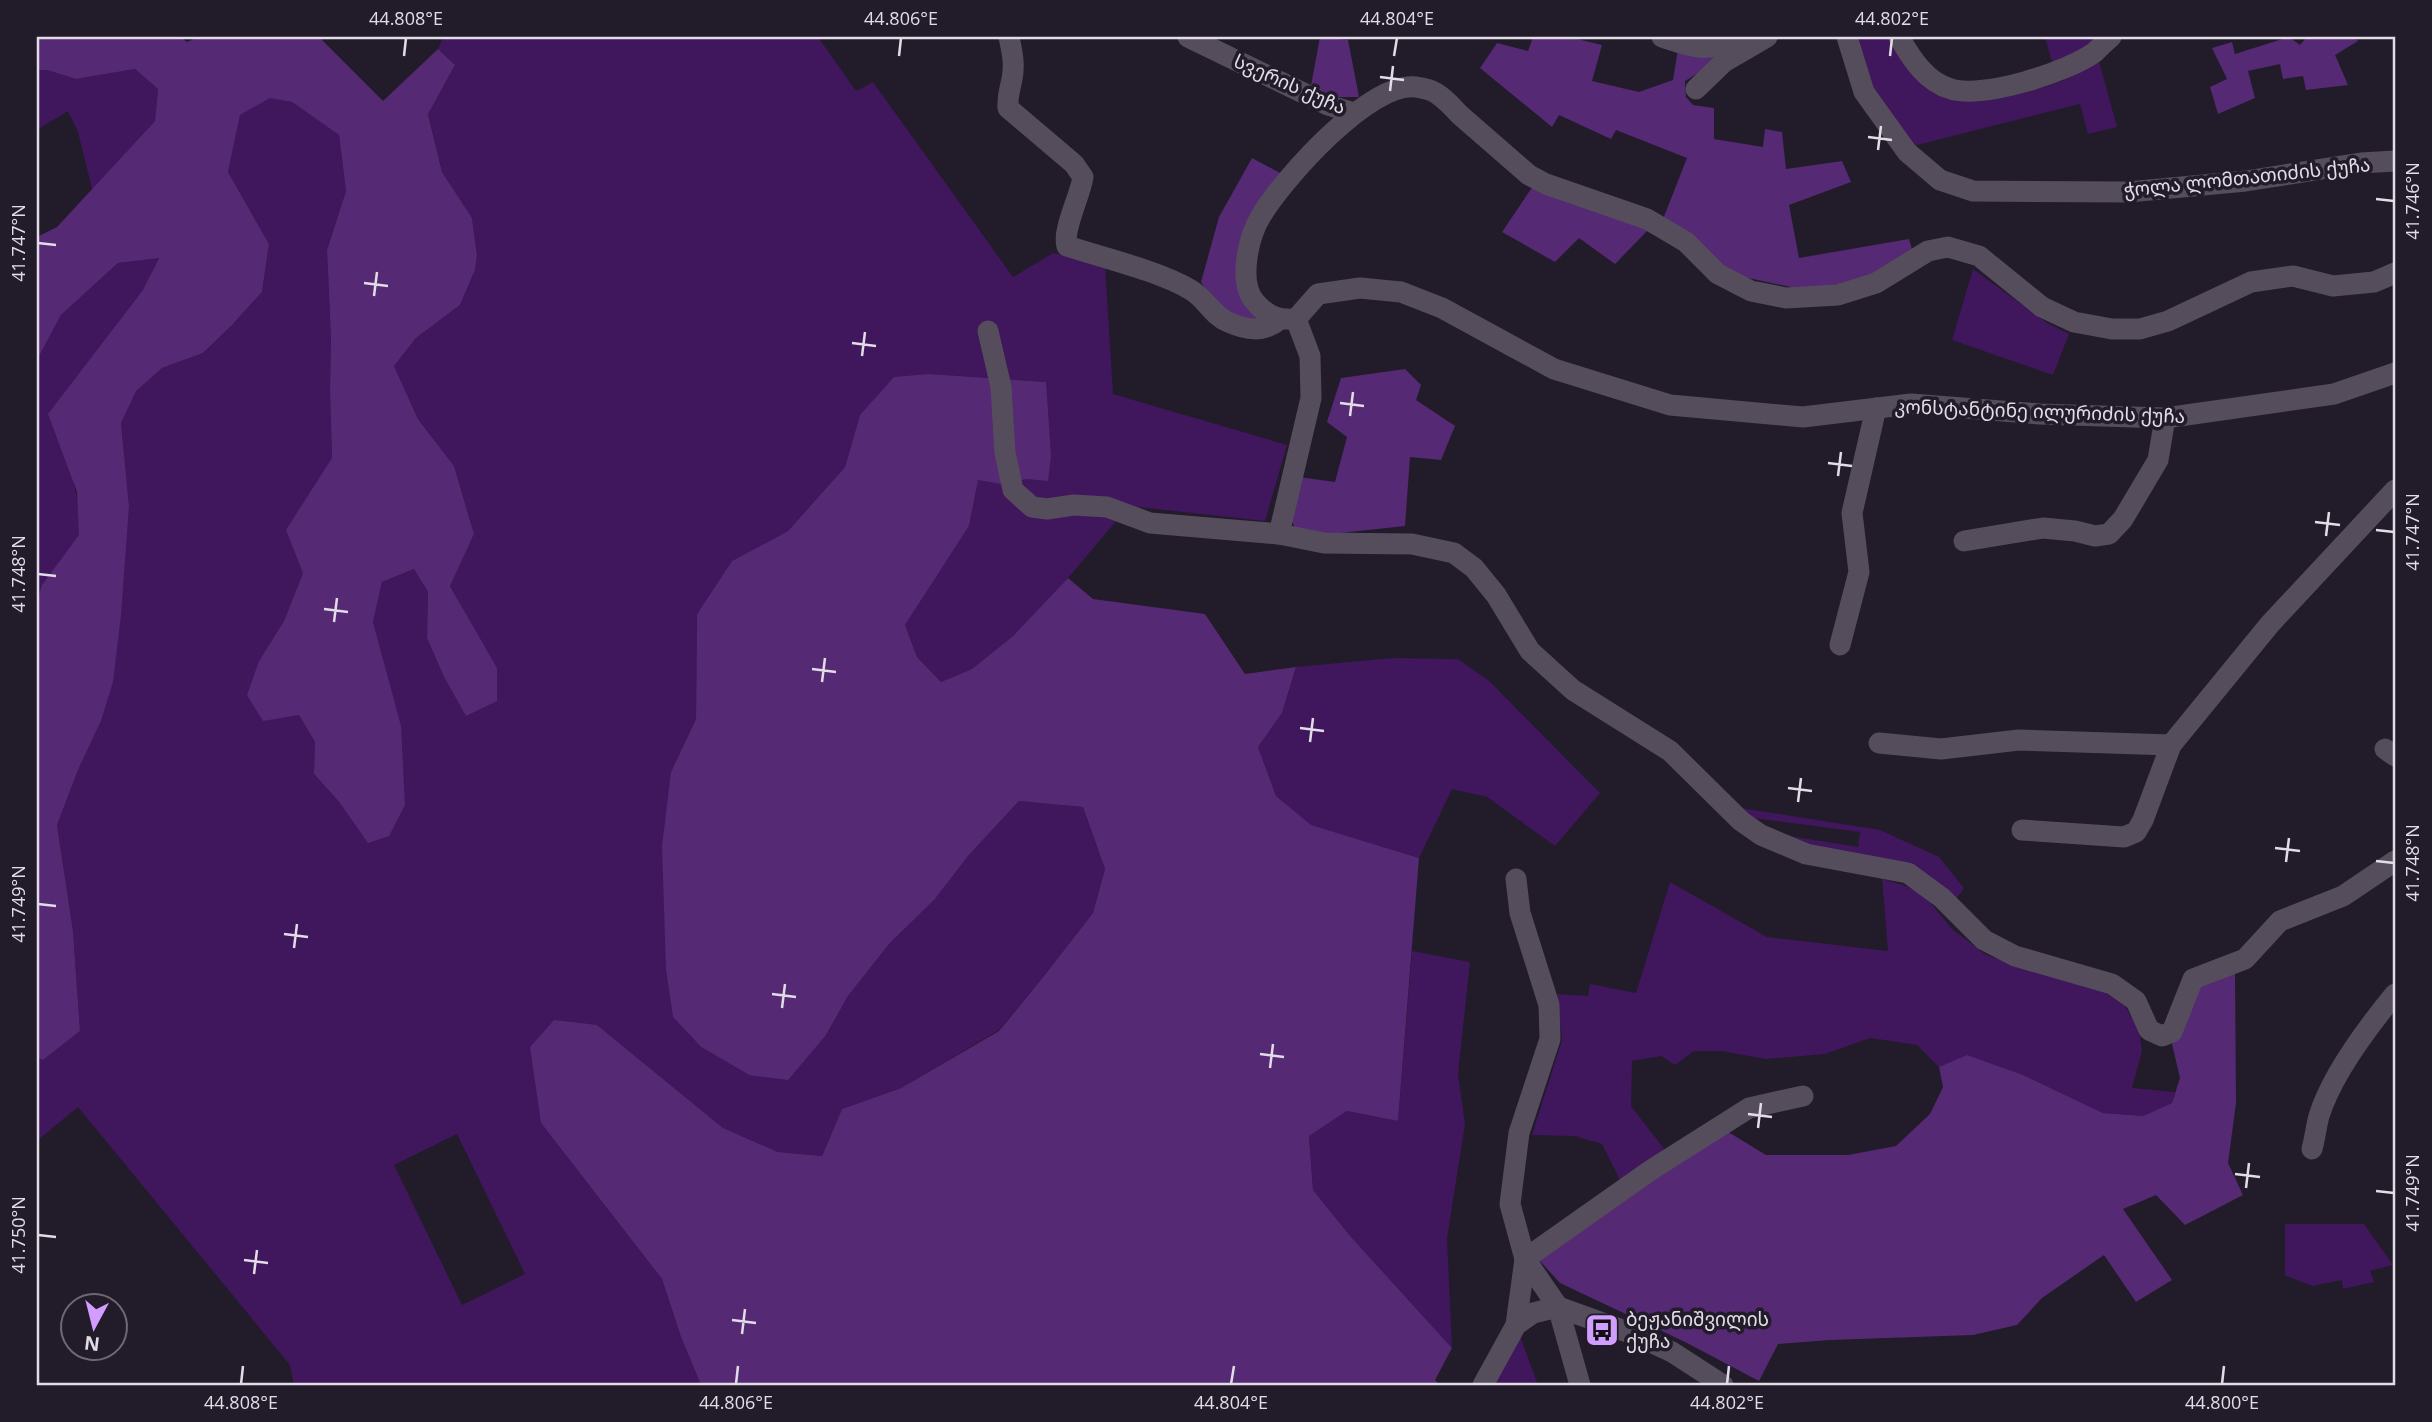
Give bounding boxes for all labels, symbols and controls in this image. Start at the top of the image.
text: 44.808°E [369,6,443,30]
text: 44.806°E [864,6,938,30]
text: 44.804°E [1360,6,1434,30]
text: 44.802°E [1855,6,1929,30]
street label: სვერის ქუჩა [1230,48,1350,120]
street label: ჭოლა ლომთათიძის ქუჩა [2123,151,2371,203]
text: 41.746°N [2400,162,2424,240]
text: 41.747°N [6,204,30,282]
street label: კონსტანტინე ილურიძის ქუჩა [1894,393,2186,429]
text: 41.747°N [2400,493,2424,571]
text: 41.748°N [6,535,30,613]
text: 41.748°N [2400,824,2424,902]
text: 41.749°N [6,865,30,943]
text: 41.749°N [2400,1154,2424,1232]
text: 41.750°N [6,1196,30,1274]
north arrow [60,1292,130,1362]
place label: ბეჟანიშვილის ქუჩა [1626,1306,1769,1354]
bus stop icon: ბეჟანიშვილის ქუჩა [1583,1311,1621,1349]
text: N [83,1330,101,1358]
text: 44.808°E [204,1390,278,1414]
text: 44.806°E [699,1390,773,1414]
text: 44.804°E [1194,1390,1268,1414]
text: 44.802°E [1690,1390,1764,1414]
text: 44.800°E [2185,1390,2259,1414]

